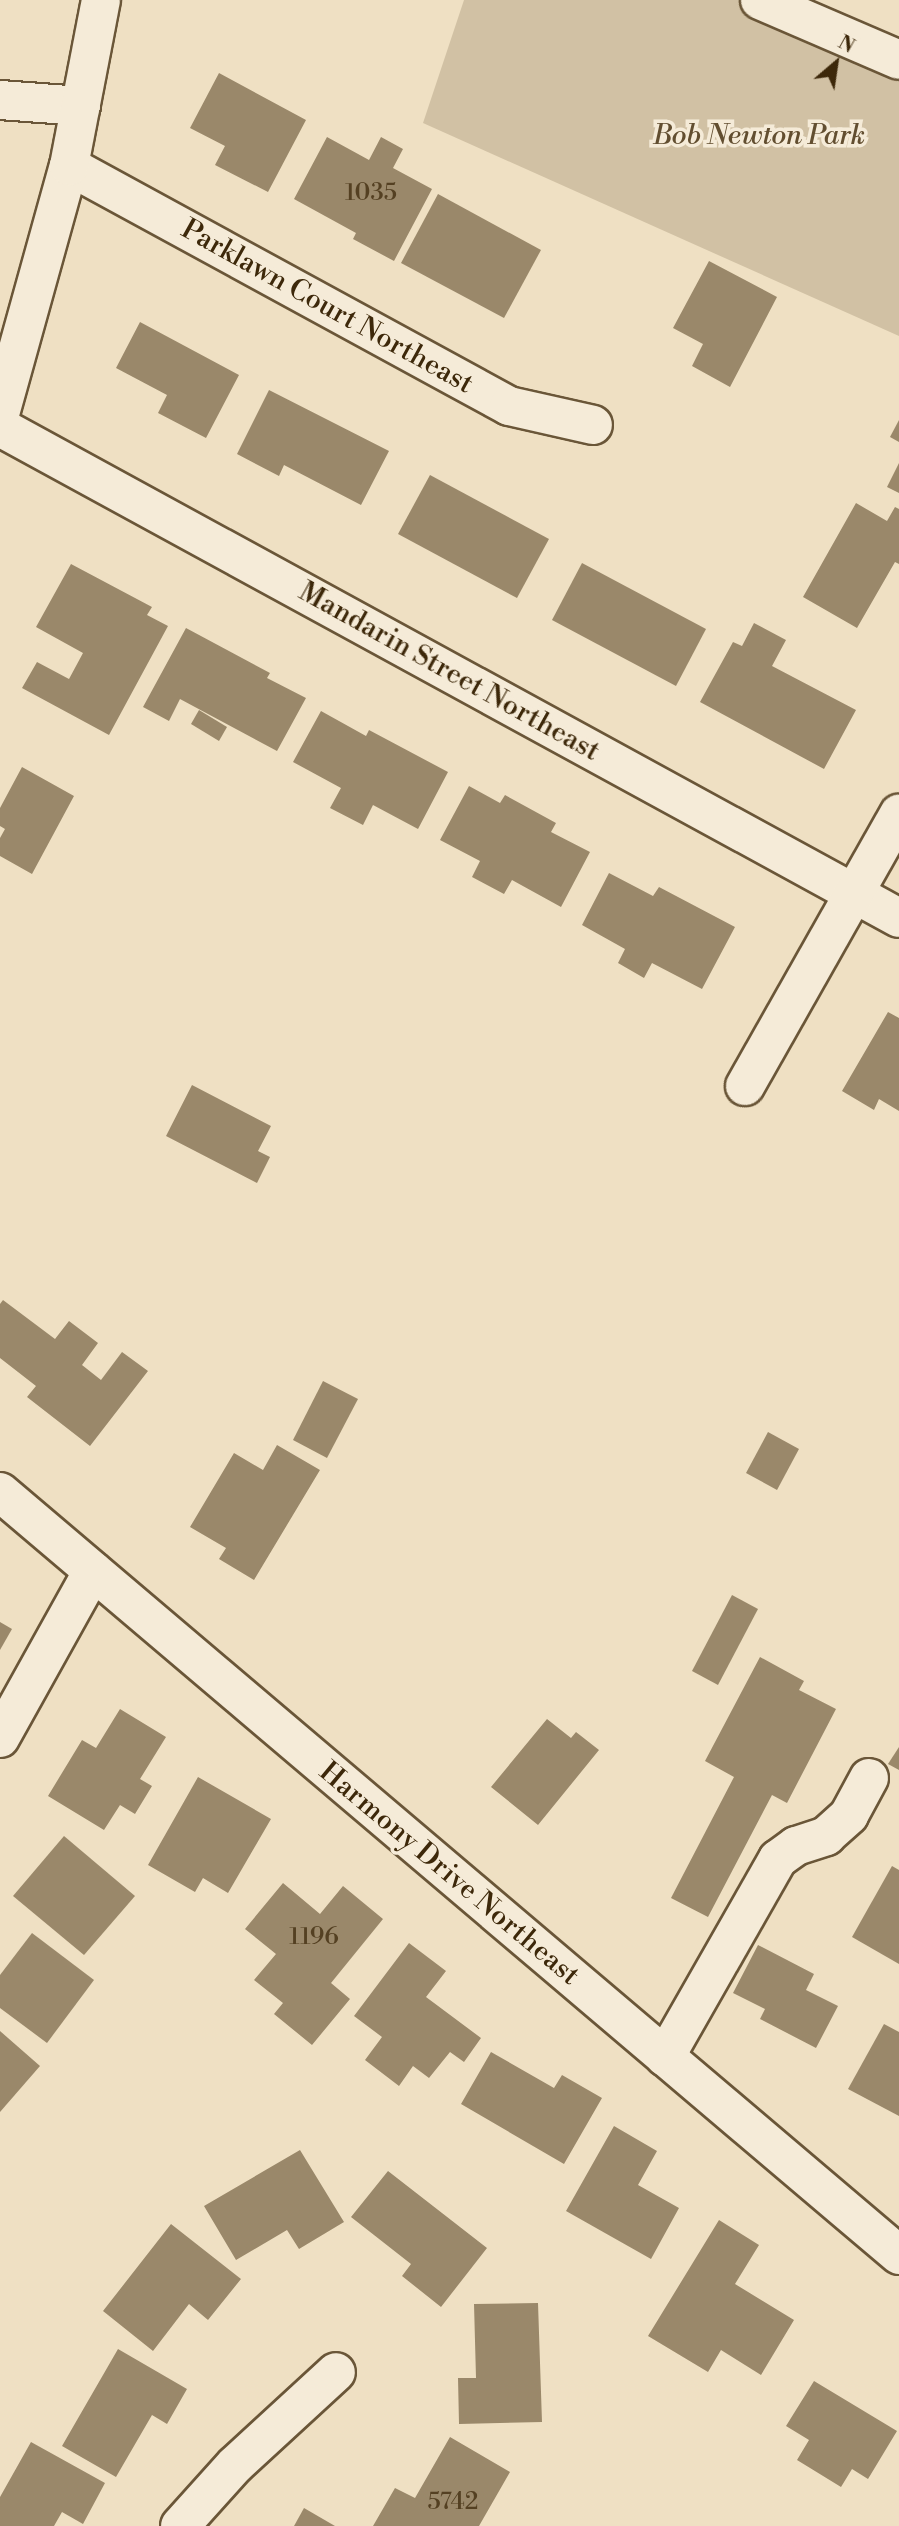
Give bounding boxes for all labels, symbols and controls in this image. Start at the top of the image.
north arrow [801,28,871,98]
text: N [834,30,859,59]
park label: Bob Newton Park [653,119,865,153]
house number: 1035 [345,180,397,208]
street label: Parklawn Court Northeast [175,213,479,401]
street label: Mandarin Street Northeast [293,575,605,769]
street label: Harmony Drive Northeast [312,1755,586,1993]
house number: 1196 [289,1924,339,1952]
house number: 5742 [427,2489,479,2517]

